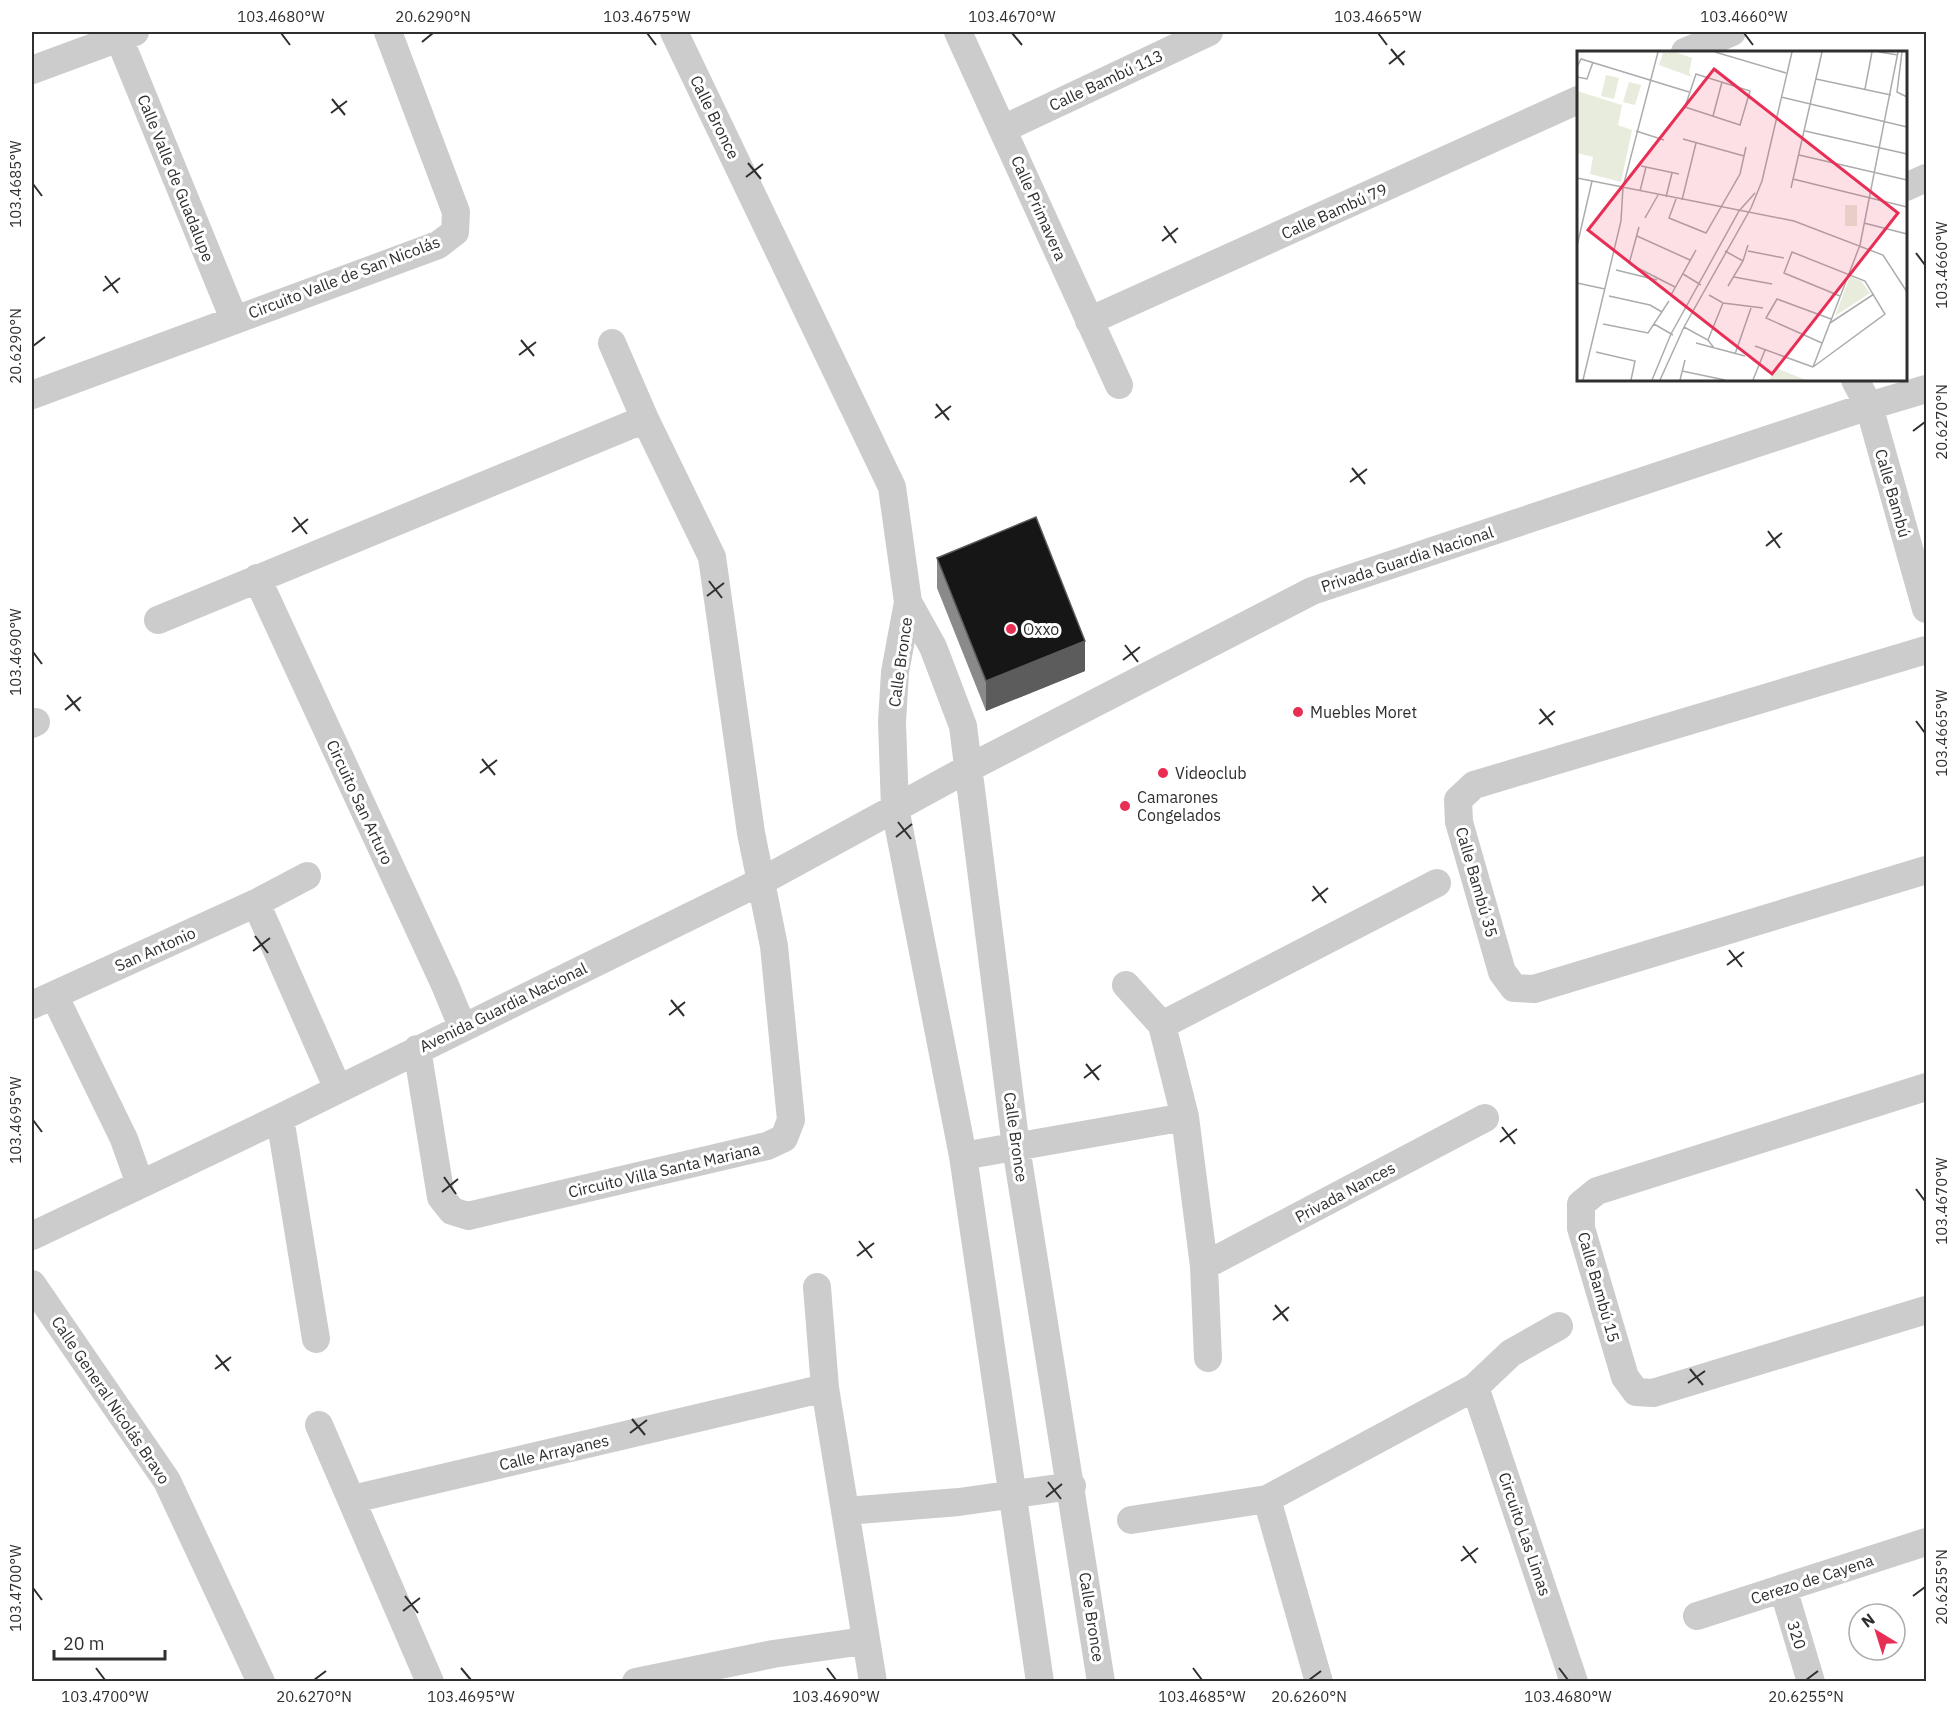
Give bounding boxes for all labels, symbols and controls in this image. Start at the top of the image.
text: 103.4680°W [237,7,325,26]
text: 20.6290°N [395,7,471,26]
text: 103.4675°W [603,7,691,26]
text: 103.4670°W [968,7,1056,26]
text: 103.4665°W [1334,7,1422,26]
text: 103.4660°W [1700,7,1788,26]
street label: Calle Bambú 113 [1046,45,1166,115]
inset map [1577,51,1907,381]
street label: Calle Bronce [686,72,744,162]
street label: Calle Valle de Guadalupe [133,91,219,265]
text: 103.4685°W [6,140,25,228]
street label: Calle Primavera [1007,153,1071,264]
street label: Calle Bambú 79 [1278,179,1390,243]
text: 103.4660°W [1932,221,1951,309]
street label: Circuito Valle de San Nicolás [245,231,443,323]
text: 20.6290°N [6,308,25,384]
text: 20.6270°N [1932,384,1951,460]
street label: Calle Bambú [1871,447,1915,539]
street label: Privada Guardia Nacional [1318,522,1496,596]
text: 103.4690°W [6,608,25,696]
street label: Calle Bronce [884,615,916,708]
place label: Oxxo [1023,619,1059,639]
marker: Oxxo [1004,622,1018,636]
text: 103.4665°W [1932,689,1951,777]
place label: Muebles Moret [1310,702,1417,722]
marker: Muebles Moret [1291,705,1305,719]
street label: Circuito San Arturo [322,736,398,868]
place label: Videoclub [1175,763,1247,783]
marker: Videoclub [1156,766,1170,780]
place label: Camarones Congelados [1137,787,1221,825]
marker: Camarones Congelados [1118,799,1132,813]
street label: Calle Bambú 35 [1452,824,1502,940]
street label: San Antonio [111,922,199,976]
street label: Avenida Guardia Nacional [416,958,590,1056]
text: 103.4695°W [6,1076,25,1164]
street label: Calle Bronce [1000,1091,1032,1184]
street label: Circuito Villa Santa Mariana [566,1138,762,1202]
street label: Privada Nances [1291,1157,1399,1227]
text: 103.4670°W [1932,1157,1951,1245]
street label: Calle Bambú 15 [1574,1229,1624,1345]
street label: Calle General Nicolás Bravo [47,1312,175,1488]
street label: Calle Arrayanes [497,1430,611,1474]
street label: Circuito Las Limas [1494,1469,1556,1599]
text: 103.4700°W [6,1544,25,1632]
text: 20.6255°N [1932,1549,1951,1625]
street label: Cerezo de Cayena [1748,1550,1876,1608]
street label: Calle Bronce [1075,1571,1109,1664]
north arrow [1847,1602,1907,1662]
text: N [1857,1609,1878,1632]
street label: 320 [1783,1618,1811,1652]
scale bar [54,1623,165,1661]
text: 20 m [63,1632,105,1655]
text: 103.4700°W [61,1687,149,1706]
text: 20.6270°N [276,1687,352,1706]
text: 103.4695°W [427,1687,515,1706]
text: 103.4690°W [792,1687,880,1706]
text: 103.4685°W [1158,1687,1246,1706]
text: 20.6260°N [1271,1687,1347,1706]
text: 103.4680°W [1524,1687,1612,1706]
text: 20.6255°N [1768,1687,1844,1706]

